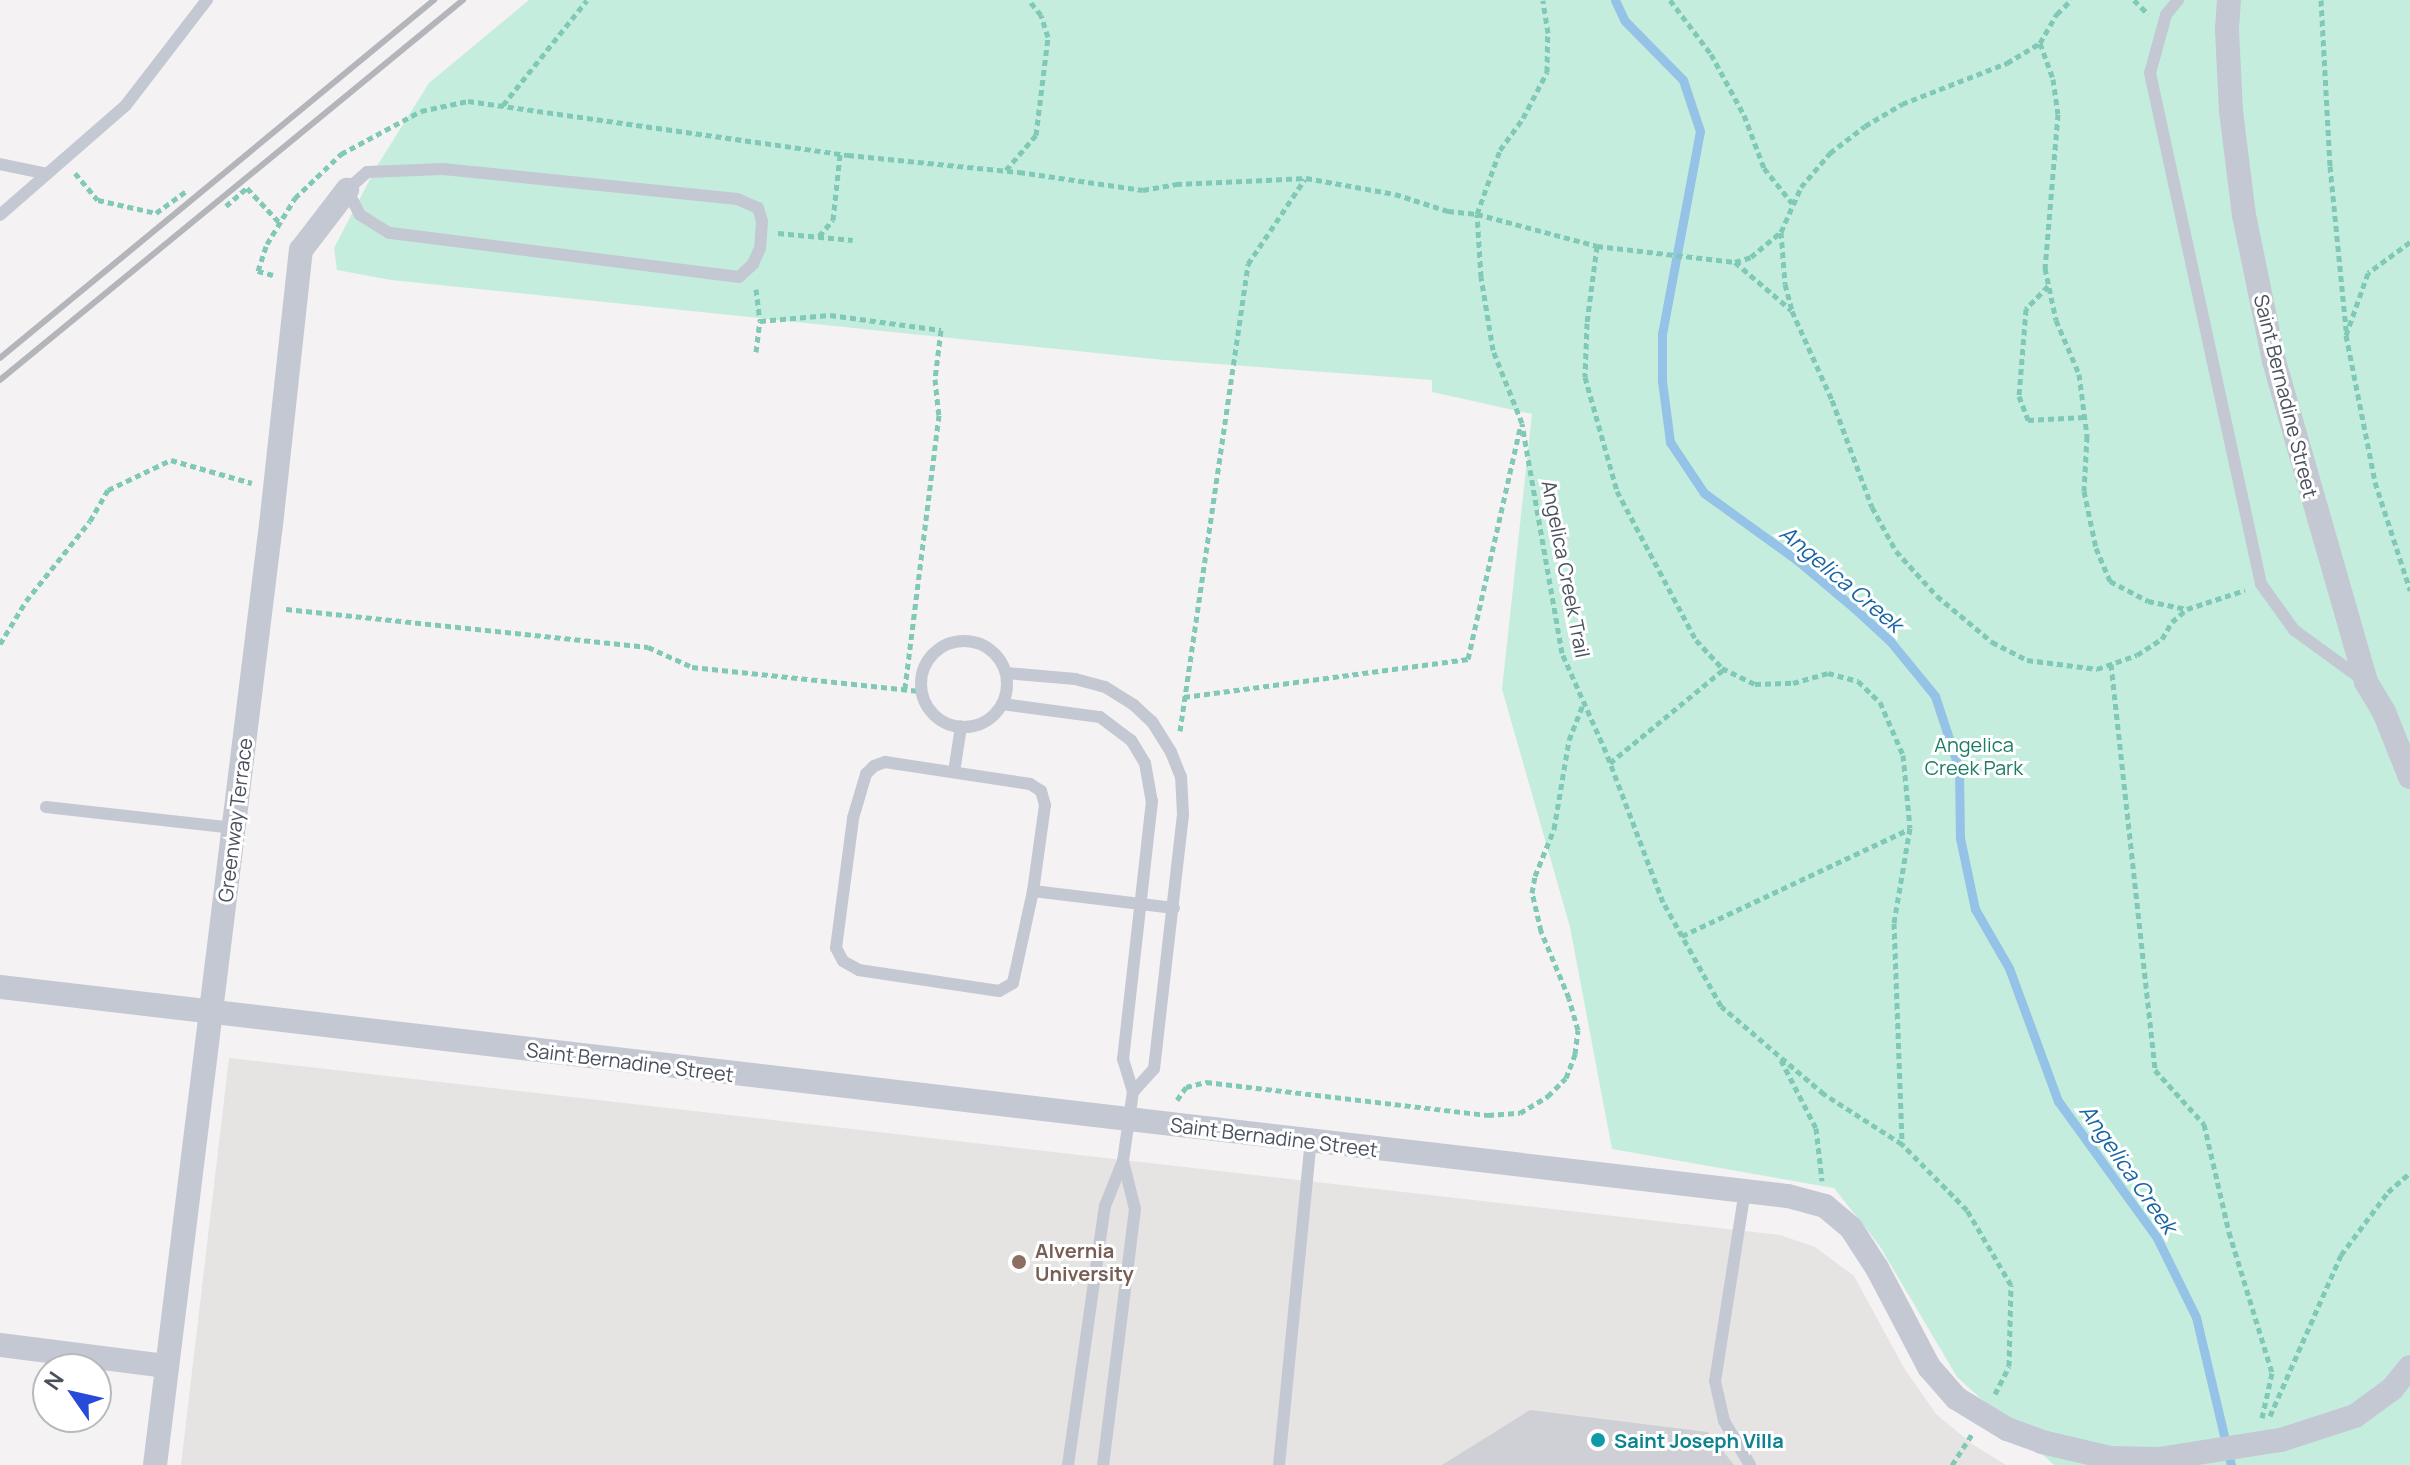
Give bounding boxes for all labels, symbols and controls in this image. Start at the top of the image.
street label: Saint Bernadine Street [2249,292,2323,500]
street label: Angelica Creek Trail [1537,478,1595,660]
water label: Angelica Creek [1774,520,1908,638]
park label: Angelica Creek Park [1925,733,2023,780]
street label: Greenway Terrace [213,736,257,904]
street label: Saint Bernadine Street [525,1037,735,1087]
water label: Angelica Creek [2074,1099,2182,1239]
street label: Saint Bernadine Street [1169,1112,1379,1162]
place label: Alvernia University [1035,1238,1134,1285]
marker: Alvernia University [1010,1253,1028,1271]
north arrow [32,1353,112,1433]
text: N [37,1366,71,1396]
place label: Saint Joseph Villa [1614,1428,1784,1452]
marker: Saint Joseph Villa [1589,1431,1607,1449]

